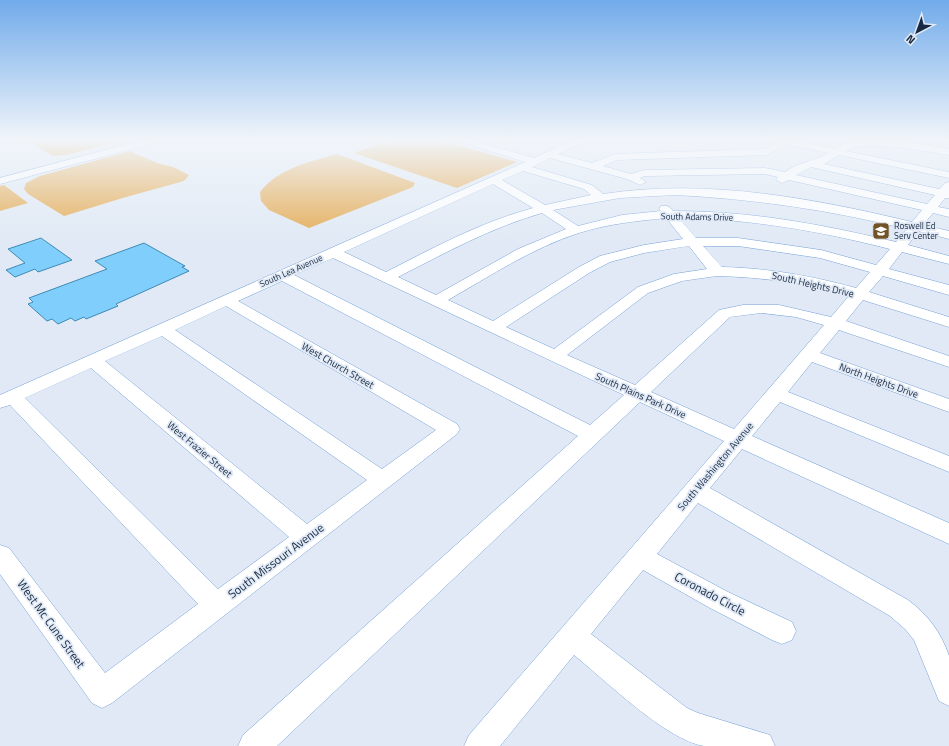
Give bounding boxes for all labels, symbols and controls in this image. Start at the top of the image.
north arrow [897,12,937,52]
text: N [902,31,919,48]
street label: South Adams Drive [661,209,734,224]
place label: Roswell Ed Serv Center [894,219,938,242]
school or university icon: Roswell Ed Serv Center [871,221,891,241]
street label: South Lea Avenue [257,251,325,290]
street label: South Heights Drive [770,268,855,301]
street label: West Church Street [299,339,377,392]
street label: North Heights Drive [837,359,920,402]
street label: South Plains Park Drive [593,369,689,422]
street label: West Frazier Street [164,418,236,481]
street label: South Washington Avenue [674,419,757,514]
street label: South Missouri Avenue [224,518,328,603]
street label: Coronado Circle [671,567,749,620]
street label: West Mc Cune Street [13,575,91,673]

